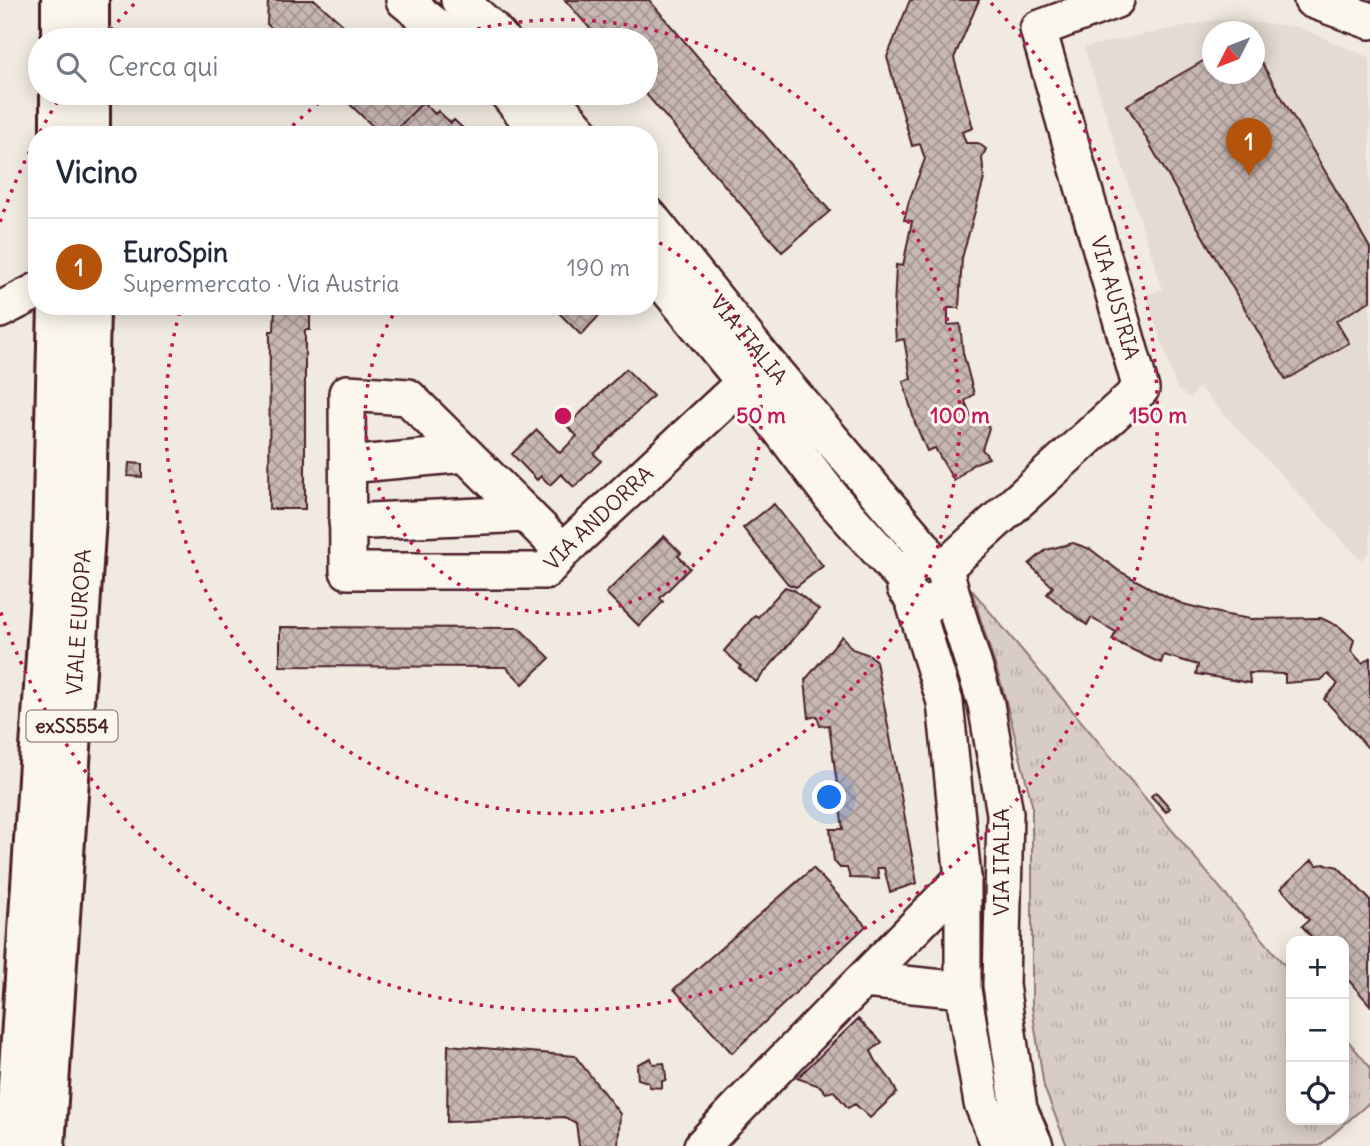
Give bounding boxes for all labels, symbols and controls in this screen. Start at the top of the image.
north arrow [1202,21,1265,84]
search box [28,28,658,105]
icon: search [52,48,90,86]
text: Cerca qui [108,50,218,83]
pin: 1 [1226,118,1272,176]
text: Vicino [56,153,138,191]
street label: VIA AUSTRIA [1085,233,1146,363]
text: EuroSpin [123,236,228,269]
text: 1 [74,253,84,282]
text: 190 m [567,253,630,282]
text: Supermercato · Via Austria [123,269,399,298]
street label: VIA ITALIA [705,289,793,390]
text: 50 m [736,402,786,429]
text: 100 m [930,402,990,429]
text: 150 m [1129,402,1187,429]
centre of rings [551,404,575,428]
street label: VIA ANDORRA [538,460,659,576]
street label: VIALE EUROPA [60,548,97,696]
road number: exSS554 [27,710,118,741]
your location [812,780,846,814]
street label: VIA ITALIA [988,808,1015,916]
map controls [1286,936,1349,1125]
button: + [1286,936,1349,999]
button: − [1286,999,1349,1062]
button: locate [1286,1062,1349,1125]

